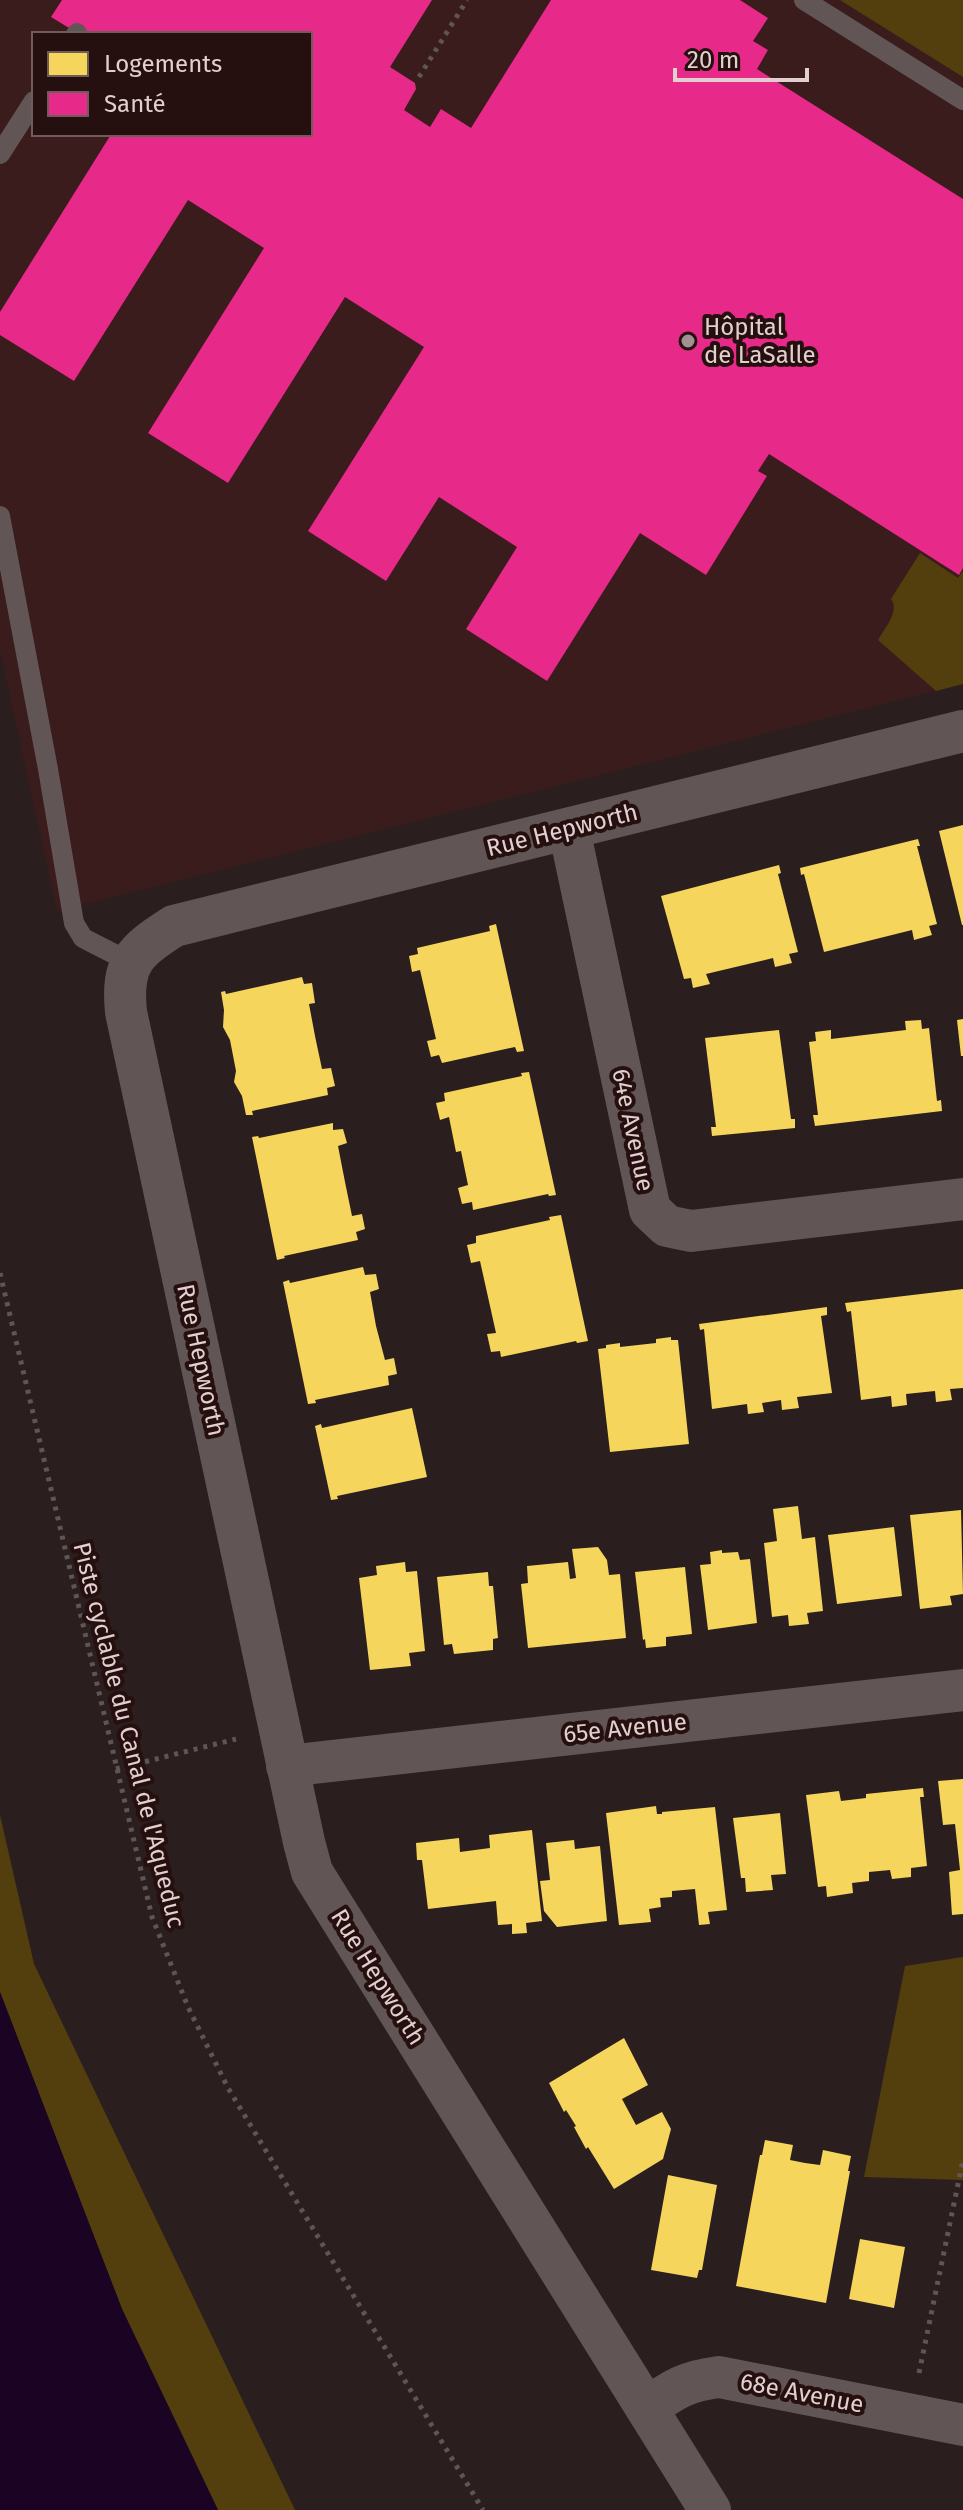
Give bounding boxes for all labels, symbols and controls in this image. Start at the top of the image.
legend [32,32,312,136]
scale bar [675,32,807,82]
text: 20 m [687,46,739,74]
text: Logements [104,50,222,78]
text: Santé [104,90,166,118]
place label: Hôpital de LaSalle [704,313,815,369]
marker: Hôpital de LaSalle [679,332,697,350]
street label: Rue Hepworth [484,798,640,862]
street label: 64e Avenue [606,1066,660,1194]
street label: Rue Hepworth [171,1281,231,1439]
street label: Piste cyclable du Canal de l'Aqueduc [68,1539,190,1931]
street label: 65e Avenue [562,1708,688,1748]
street label: Rue Hepworth [325,1904,431,2050]
street label: 68e Avenue [738,2367,866,2419]

